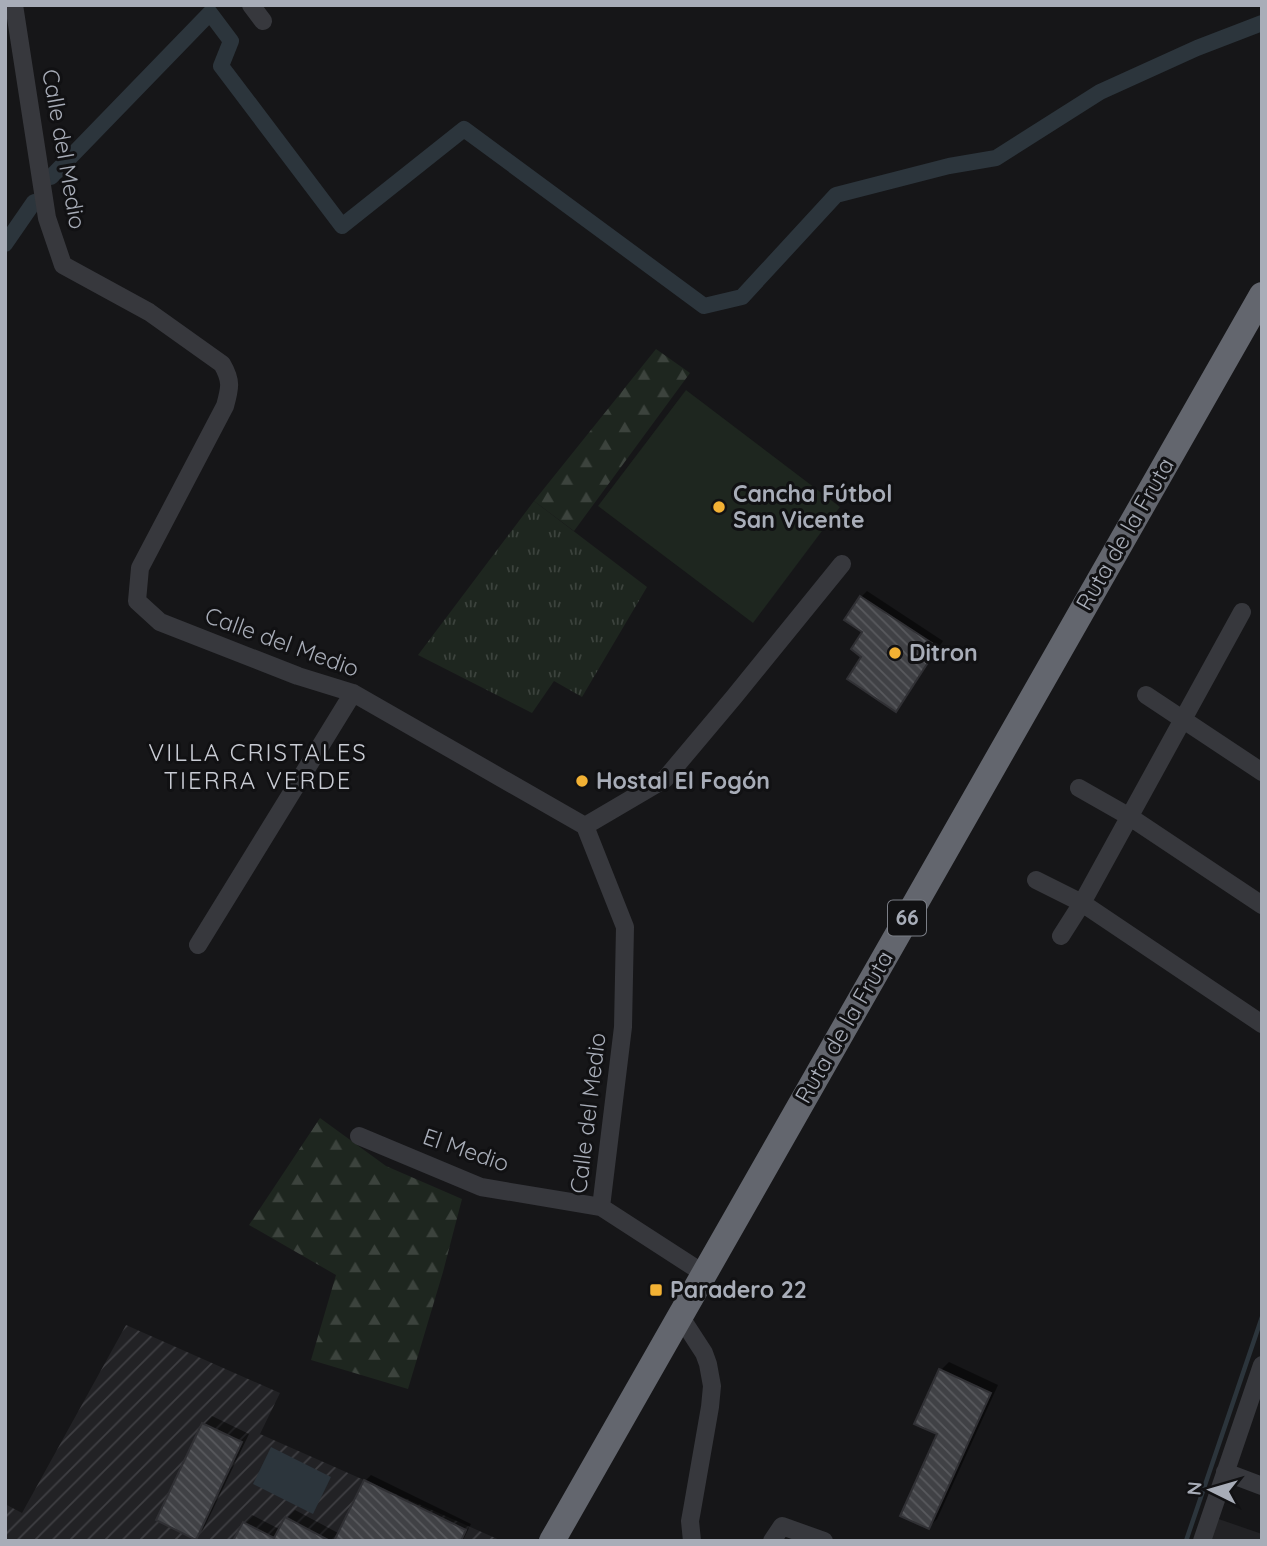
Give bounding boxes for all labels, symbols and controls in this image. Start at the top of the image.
street label: Calle del Medio [36,67,93,231]
street label: Ruta de la Fruta [1069,452,1180,615]
place label: Cancha Fútbol San Vicente [733,479,892,534]
marker: Cancha Fútbol San Vicente [711,499,727,515]
street label: Calle del Medio [201,600,363,683]
place label: Ditron [909,638,978,667]
marker: Ditron [887,645,903,661]
district label: VILLA CRISTALES TIERRA VERDE [148,737,368,795]
place label: Hostal El Fogón [596,766,770,795]
marker: Hostal El Fogón [574,773,590,789]
road number: 66 [888,900,926,936]
street label: Ruta de la Fruta [788,945,899,1108]
street label: Calle del Medio [563,1031,612,1195]
street label: El Medio [419,1121,513,1178]
place label: Paradero 22 [670,1275,807,1304]
marker: Paradero 22 [648,1282,664,1298]
north arrow [1176,1455,1246,1525]
text: N [1182,1481,1207,1497]

